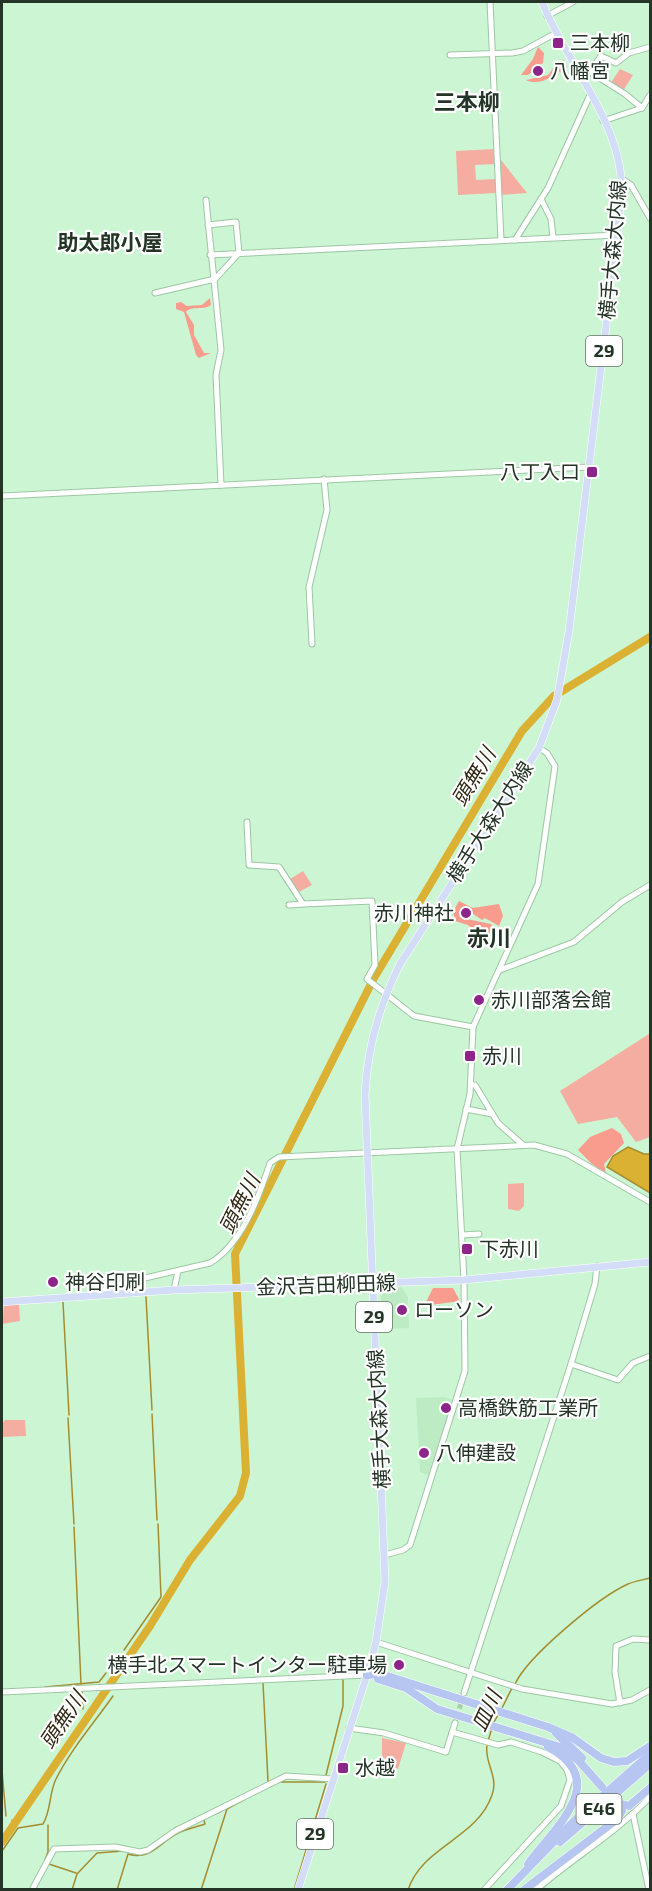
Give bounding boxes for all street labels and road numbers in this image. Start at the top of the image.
street label: 横手大森大内線 [594,179,630,321]
road number: 29 [586,336,622,366]
street label: 横手大森大内線 [441,756,537,887]
street label: 金沢吉田柳田線 [256,1270,396,1298]
road number: 29 [356,1302,392,1332]
street label: 横手大森大内線 [362,1349,394,1490]
road number: E46 [576,1794,622,1824]
road number: 29 [297,1819,333,1849]

